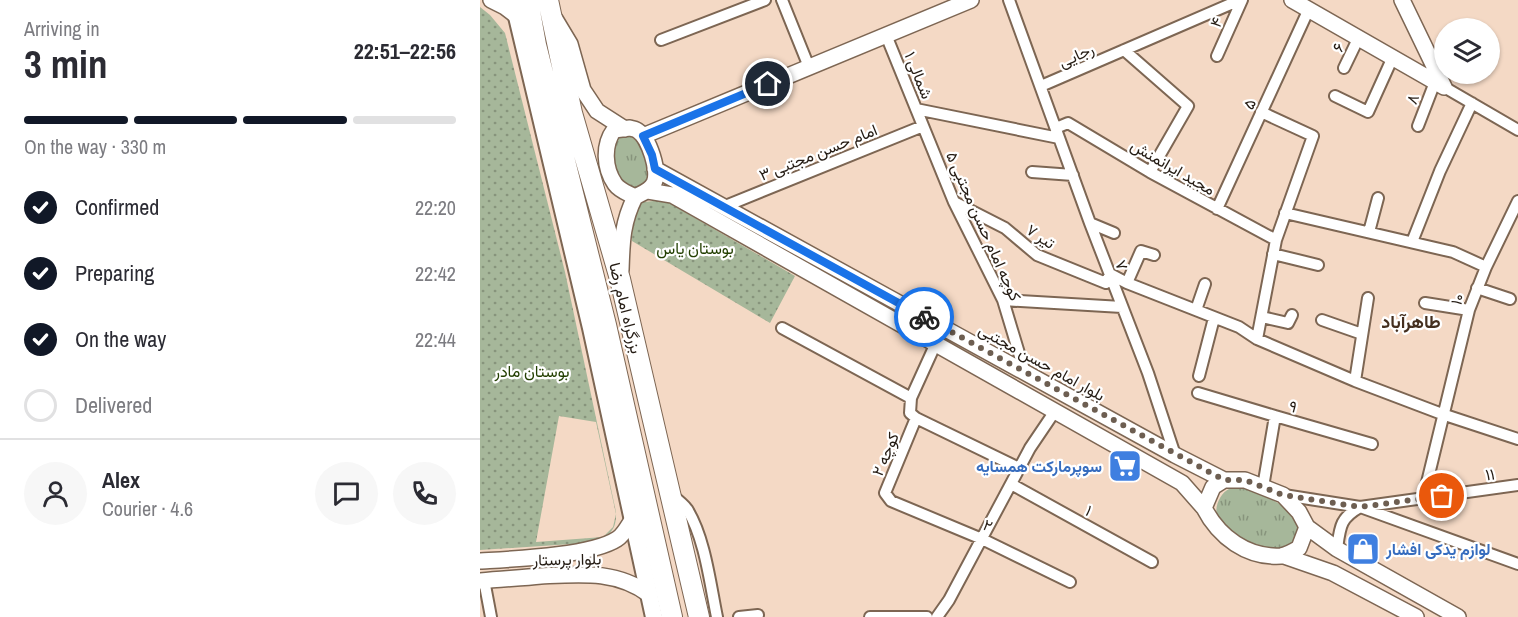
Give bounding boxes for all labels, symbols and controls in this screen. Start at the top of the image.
street label: ۴ [1204,13,1228,31]
text: Arriving in [24,15,100,42]
map controls [1434,18,1500,84]
button: layers [1434,18,1500,84]
text: 22:51–22:56 [354,36,456,66]
street label: رجایی [1055,37,1097,73]
text: 3 min [24,38,108,90]
street label: ۶ [1326,38,1350,55]
street label: ۱ شمالی [900,48,938,102]
pin [742,58,793,109]
icon: home [751,67,784,100]
street label: ۸ [1400,91,1424,107]
street label: ۵ [1237,95,1261,113]
street label: امام حسن مجتبی ۳ [756,118,880,186]
text: On the way · 330 m [24,133,166,160]
street label: مجید ایرانمنش [1127,134,1219,200]
street label: کوچه امام حسن مجتبی ۵ [940,148,1027,305]
icon: check [24,191,57,224]
text: Confirmed [75,192,159,222]
text: 22:20 [415,194,456,221]
street label: ۷ تیر [1022,218,1060,254]
park label: بوستان یاس [656,237,734,259]
icon: check [24,257,57,290]
street label: ۷ [1110,257,1134,273]
text: Preparing [75,258,154,288]
text: 22:42 [415,260,456,287]
street label: بزرگراه امام رضا [604,260,648,356]
courier [894,287,954,347]
street label: ۱۰ [1445,290,1469,308]
icon: bike [908,301,941,334]
district label: طاهرآباد [1381,309,1441,334]
street label: بلوار امام حسن مجتبی [975,318,1109,406]
icon: check [24,323,57,356]
text: On the way [75,324,166,354]
text: 22:44 [415,326,456,353]
park label: بوستان مادر [493,360,570,382]
text: Delivered [75,390,152,420]
street label: ۹ [1286,394,1300,418]
street label: کوچه ۲ [866,429,905,480]
supermarket icon: سوپرمارکت همسایه [1107,448,1143,484]
place label: سوپرمارکت همسایه [976,455,1102,478]
button: person [24,462,87,525]
button: chat [315,462,378,525]
button: phone [393,462,456,525]
street label: ۱۱ [1484,462,1496,486]
text: Alex [102,465,140,495]
pin [1416,470,1467,521]
icon: bag [1425,479,1458,512]
text: Courier · 4.6 [102,495,193,522]
street label: ۱ [1082,499,1096,521]
street label: ۲ [980,513,996,537]
shop icon: لوازم یدکی افشار [1345,531,1381,567]
place label: لوازم یدکی افشار [1385,538,1491,560]
street label: بلوار پرستار [532,547,602,572]

